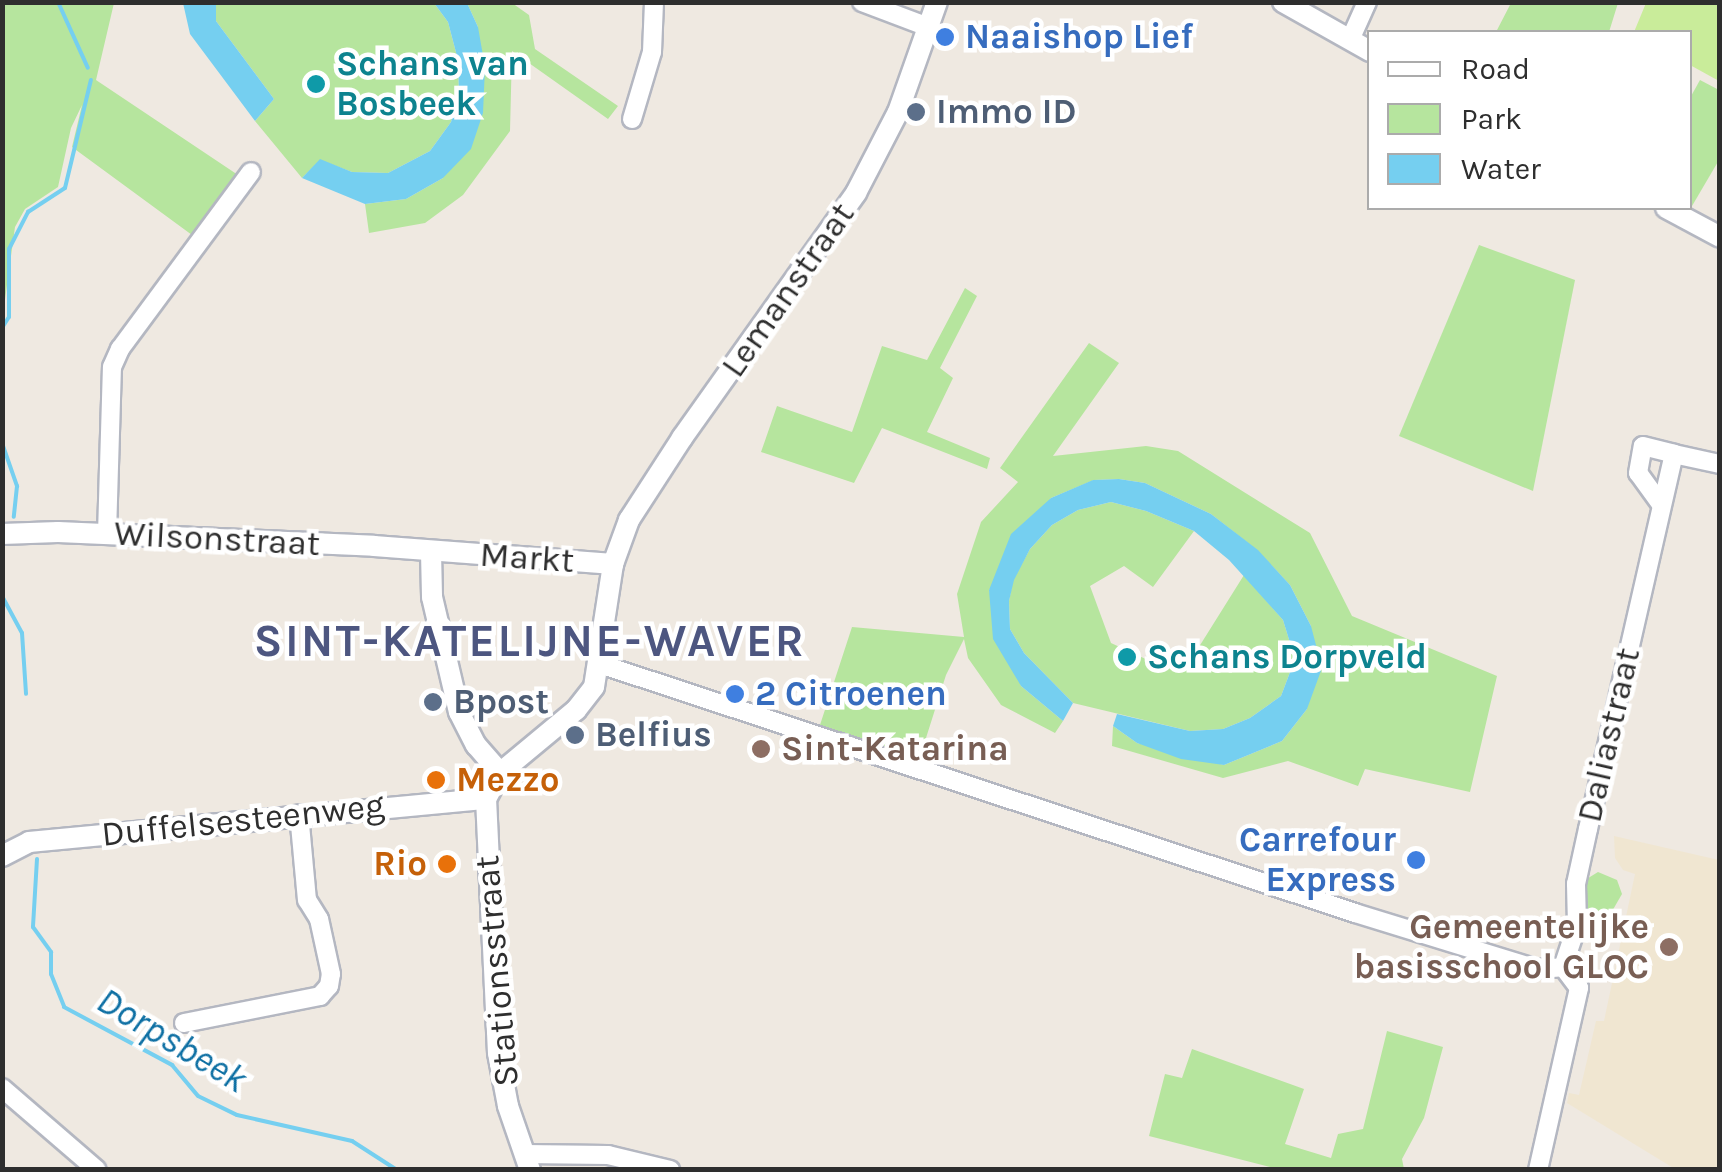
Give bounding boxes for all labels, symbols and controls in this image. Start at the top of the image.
place label: Naaishop Lief [965,16,1193,58]
marker: Naaishop Lief [934,26,956,48]
legend [1367,30,1692,210]
place label: Schans van Bosbeek [336,43,529,125]
text: Road [1461,51,1530,87]
marker: Schans van Bosbeek [305,73,327,95]
place label: Immo ID [936,91,1076,133]
marker: Immo ID [905,101,927,123]
text: Park [1461,101,1522,137]
text: Water [1461,151,1541,187]
street label: Lemanstraat [712,195,864,385]
street label: Wilsonstraat [113,513,321,565]
street label: Markt [478,534,576,582]
district label: SINT-KATELIJNE-WAVER [254,615,806,669]
place label: Schans Dorpveld [1147,636,1427,678]
street label: Daliastraat [1569,644,1649,826]
marker: Schans Dorpveld [1116,646,1138,668]
place label: 2 Citroenen [755,673,947,715]
place label: Bpost [453,681,549,723]
marker: 2 Citroenen [724,683,746,705]
marker: Bpost [422,691,444,713]
place label: Belfius [595,714,712,756]
marker: Belfius [564,724,586,746]
place label: Sint-Katarina [781,728,1009,770]
marker: Sint-Katarina [750,738,772,760]
place label: Mezzo [456,759,560,801]
marker: Mezzo [425,769,447,791]
street label: Duffelsesteenweg [100,784,386,856]
place label: Carrefour Express [1239,819,1396,901]
place label: Rio [373,843,427,885]
marker: Carrefour Express [1405,849,1427,871]
marker: Rio [436,853,458,875]
street label: Stationsstraat [466,854,528,1088]
place label: Gemeentelijke basisschool GLOC [1354,906,1649,988]
marker: Gemeentelijke basisschool GLOC [1658,936,1680,958]
water label: Dorpsbeek [89,977,255,1103]

